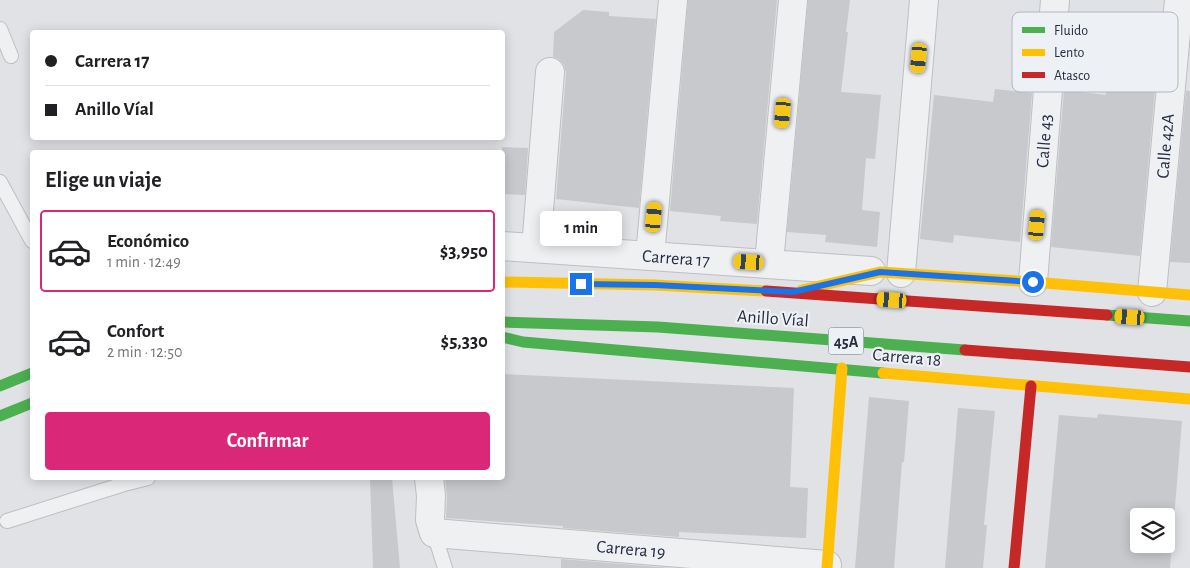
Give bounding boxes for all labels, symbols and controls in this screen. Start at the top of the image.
legend [1012,12,1178,92]
text: Fluido [1054,24,1088,38]
car [910,42,927,74]
text: Lento [1054,46,1085,60]
text: Carrera 17 [75,52,150,71]
text: Atasco [1054,69,1090,83]
car [774,97,791,129]
text: Anillo Víal [75,100,154,119]
street label: Calle 42A [1154,112,1178,179]
street label: Calle 43 [1034,114,1056,169]
text: Elige un viaje [45,169,162,191]
car [645,201,662,233]
car [1028,209,1045,241]
callout: 1 min [540,212,622,246]
text: 1 min [564,220,598,236]
icon: car [47,229,92,274]
text: Económico [107,232,189,251]
text: $3,950 [440,242,488,261]
street label: Carrera 17 [641,248,710,270]
text: 1 min · 12:49 [107,254,181,270]
car [733,254,764,270]
route start [1022,271,1044,293]
route end [570,273,592,295]
car [876,291,907,309]
street label: Anillo Víal [736,308,809,330]
car [1114,308,1145,326]
icon: car [47,319,92,364]
text: Confort [107,322,164,341]
road number: 45A [828,328,864,354]
text: $5,330 [441,332,488,351]
text: 2 min · 12:50 [107,344,182,360]
street label: Carrera 18 [872,346,942,370]
button: Confirmar [45,412,490,470]
map controls [1130,508,1175,553]
button: layers [1130,508,1175,553]
street label: Carrera 19 [596,538,666,562]

